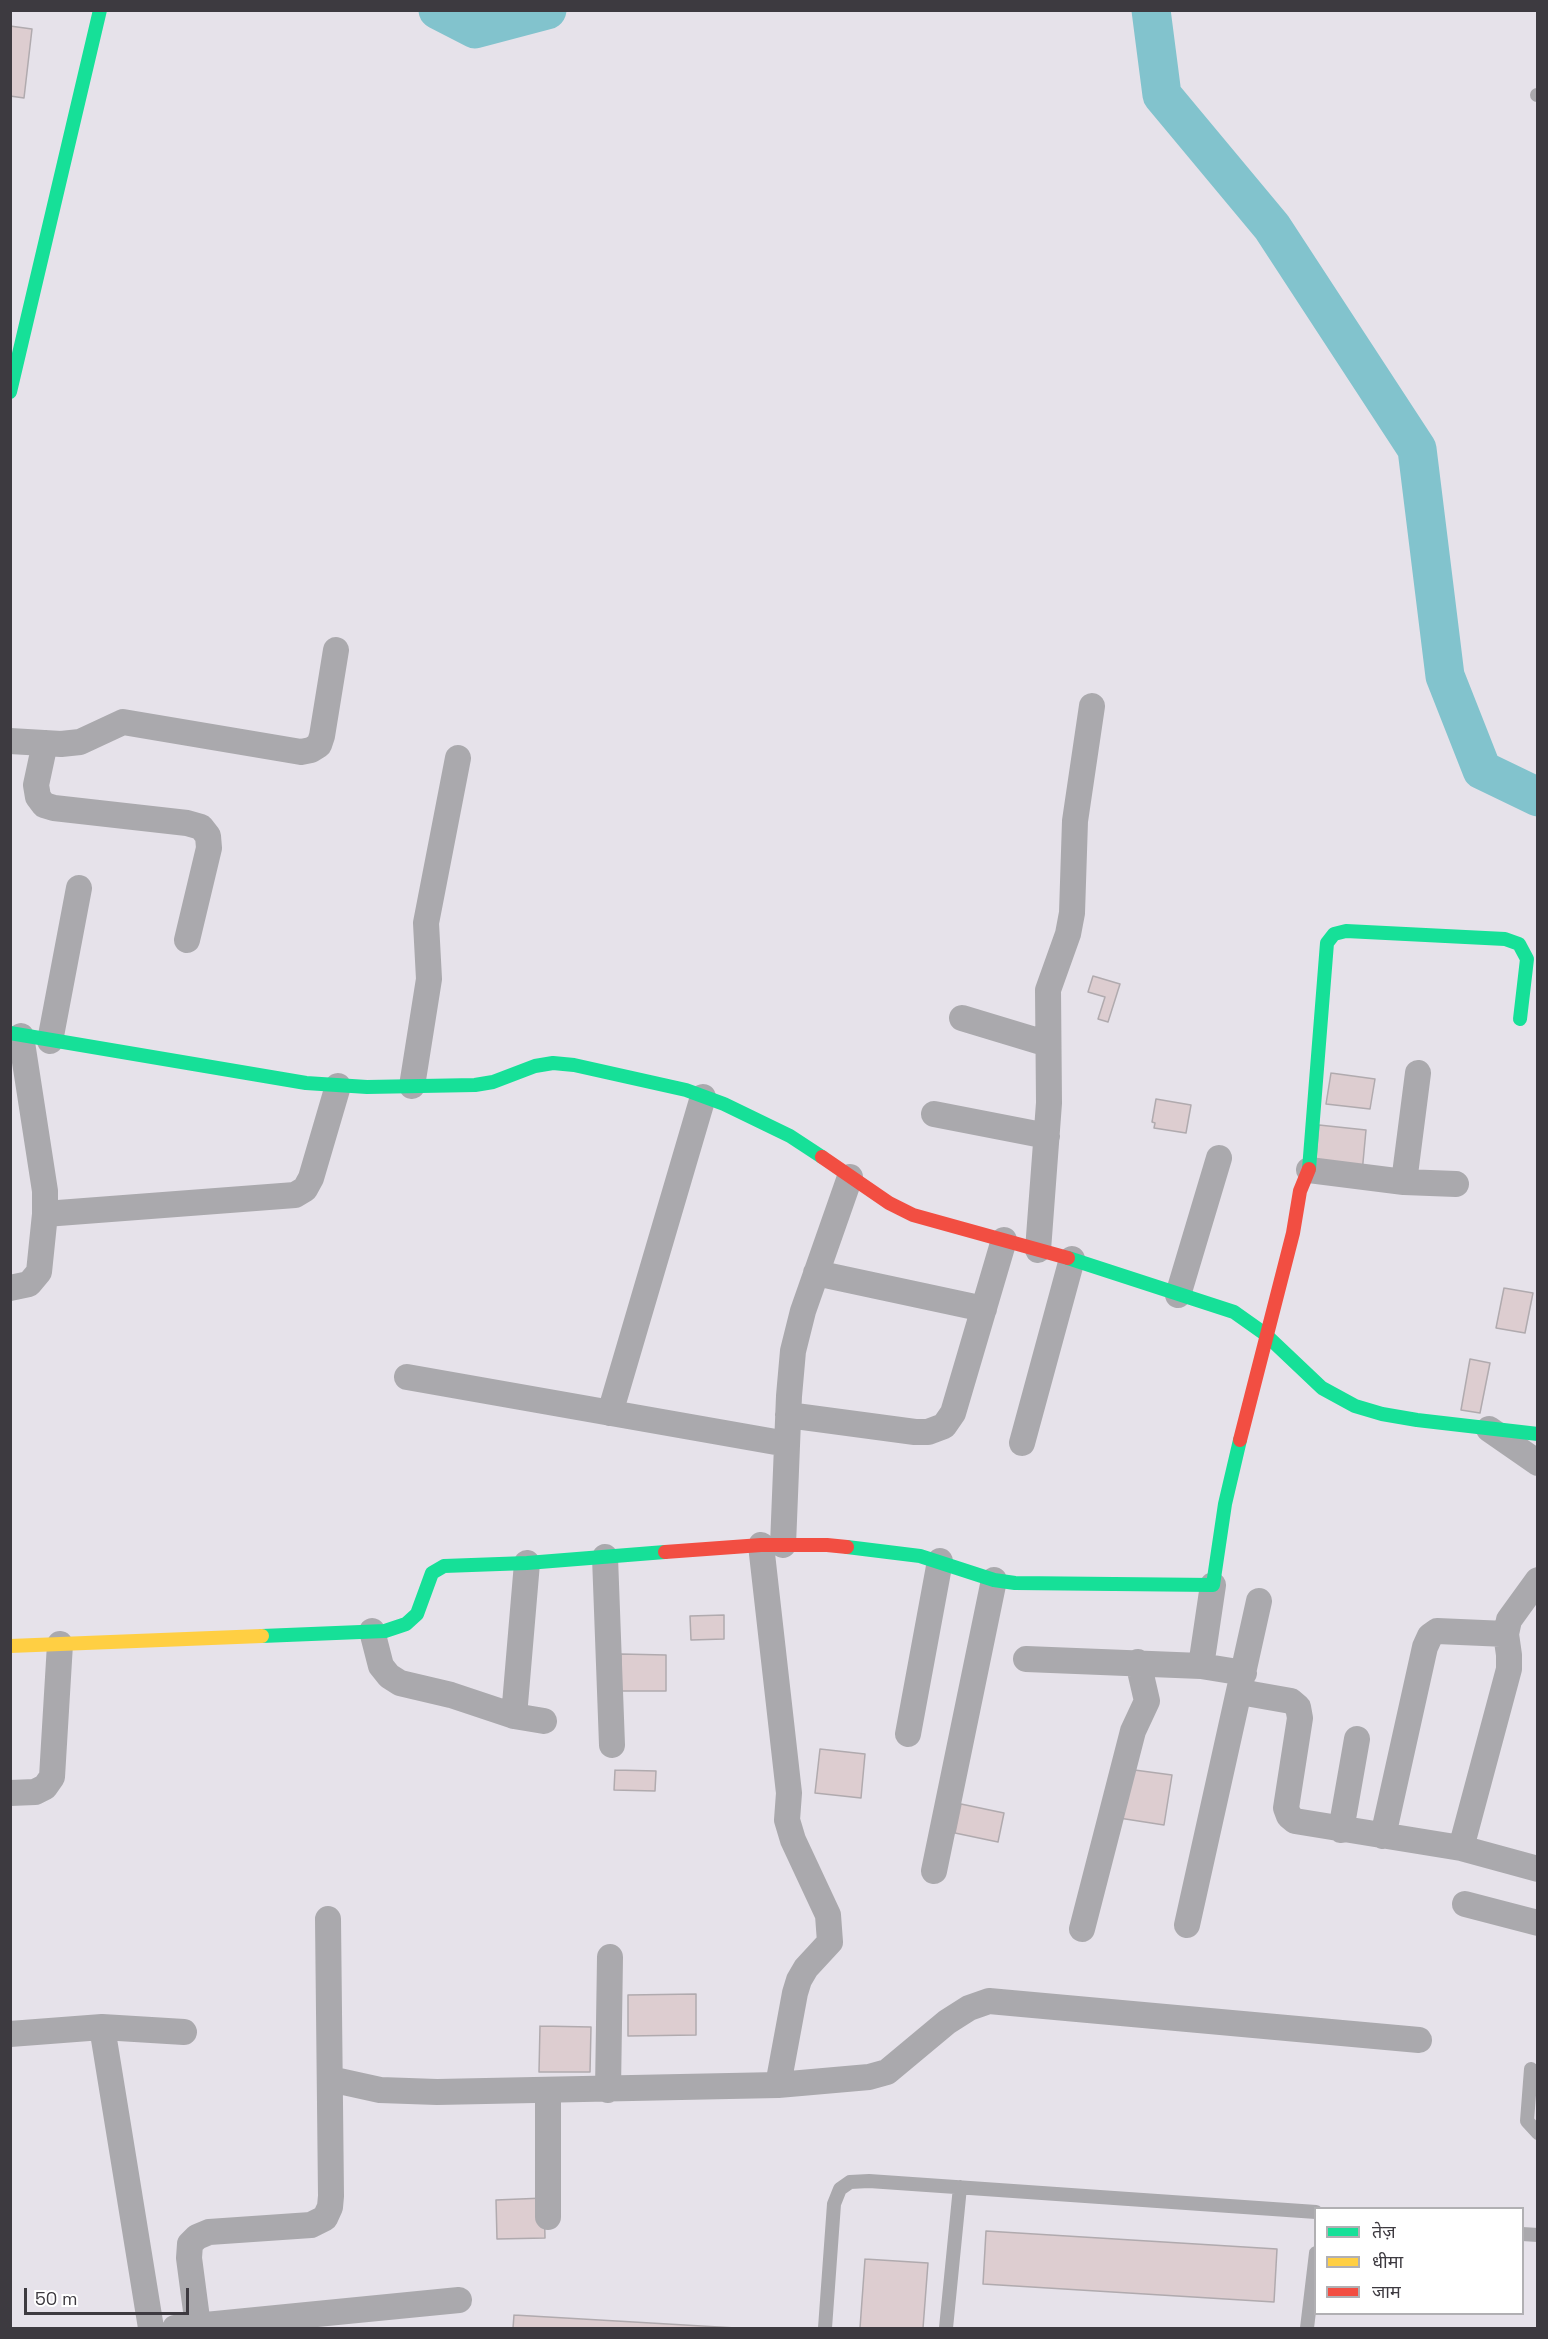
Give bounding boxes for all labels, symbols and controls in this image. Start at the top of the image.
legend [1314,2207,1524,2315]
text: तेज़ [1372,2220,1396,2243]
text: धीमा [1372,2250,1403,2273]
scale bar [27,2276,192,2314]
text: जाम [1372,2280,1401,2303]
text: 50 m [35,2287,77,2310]

